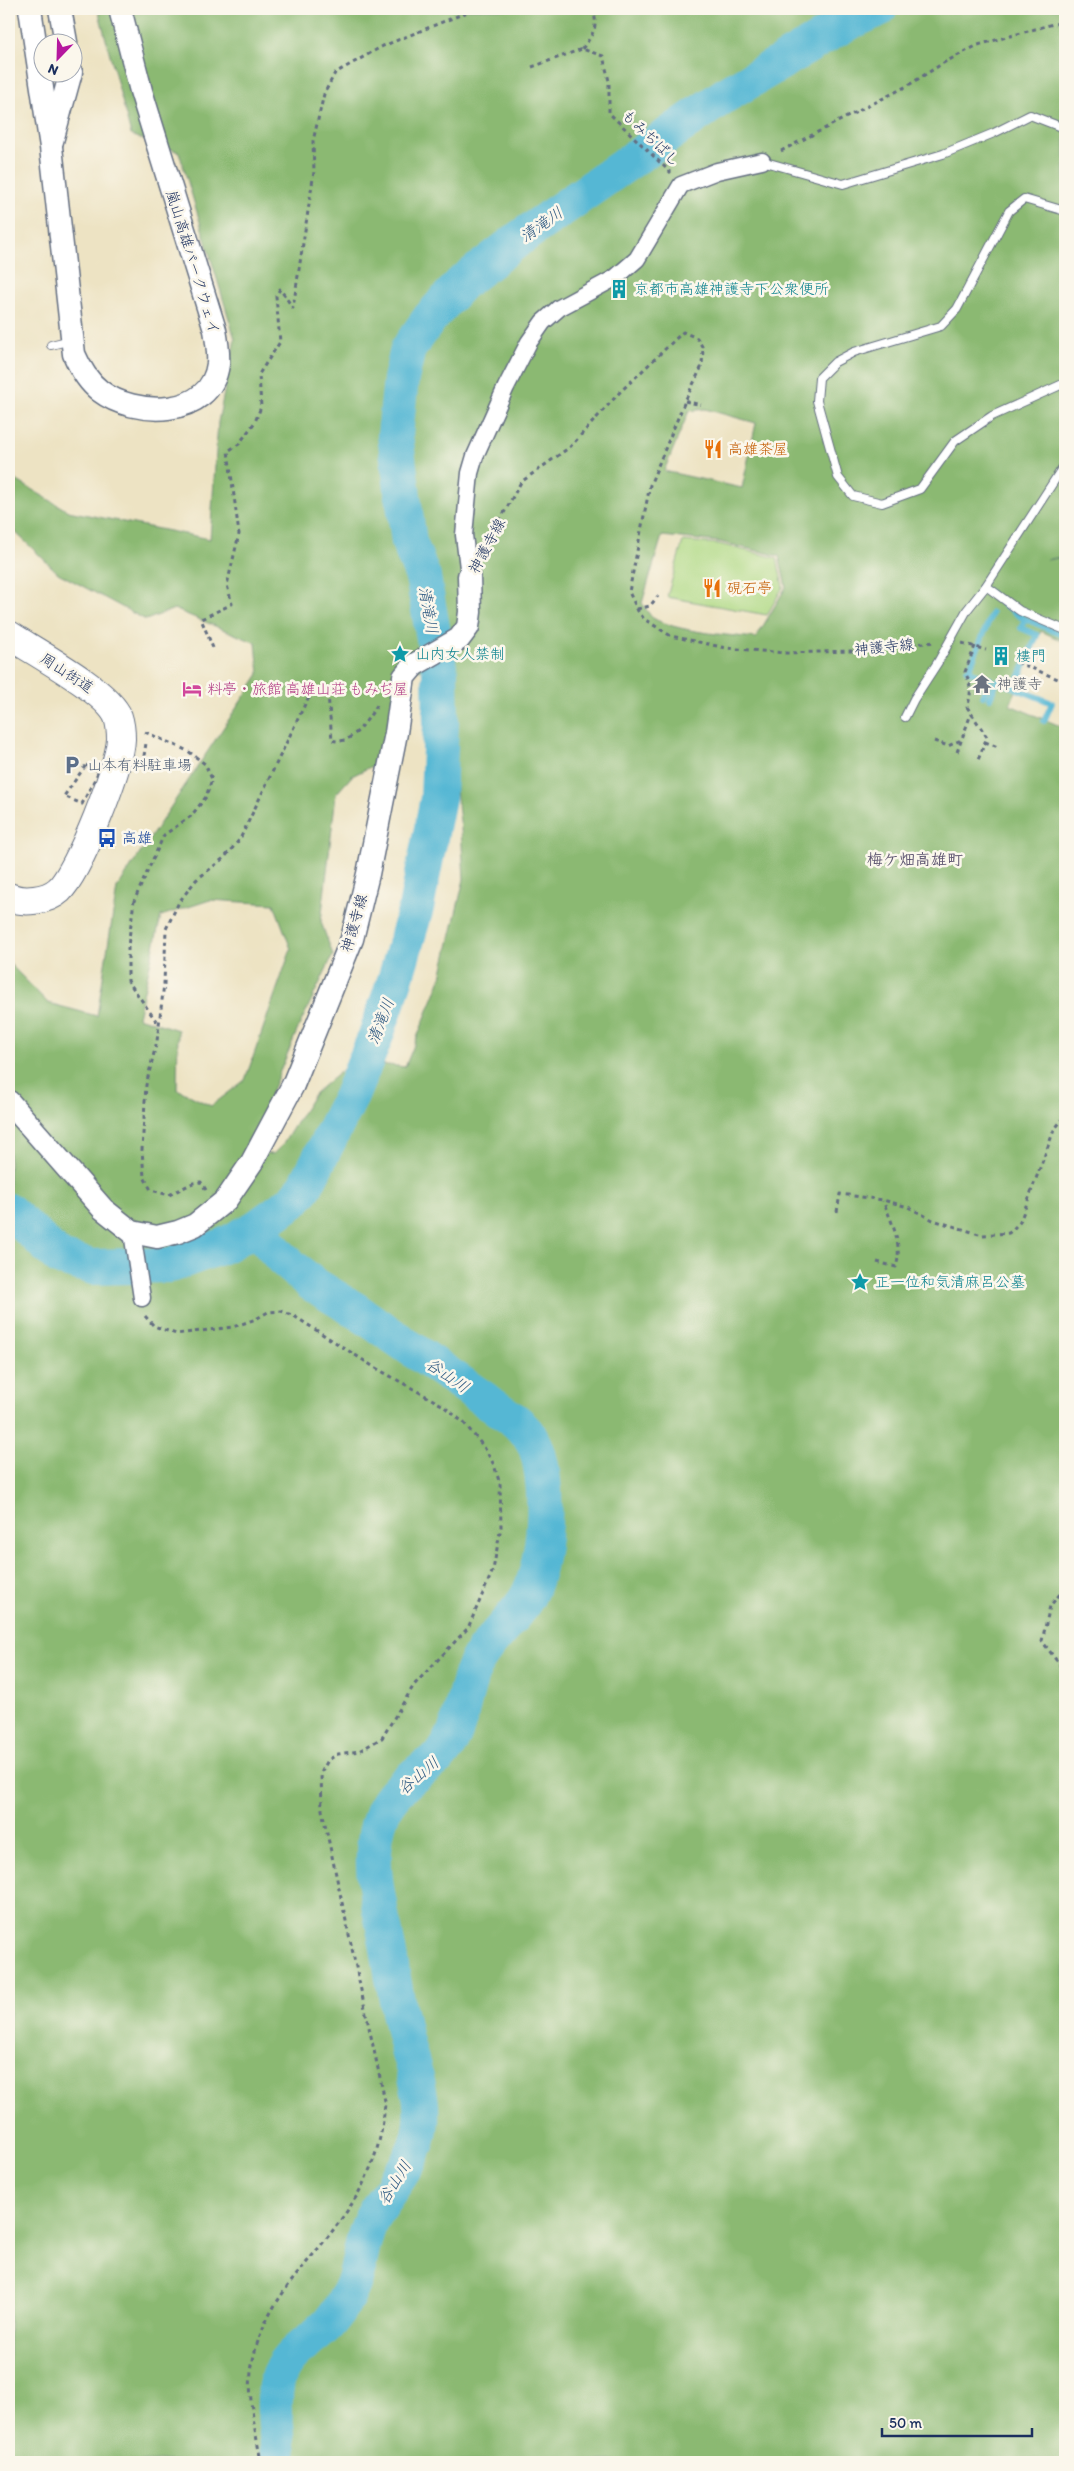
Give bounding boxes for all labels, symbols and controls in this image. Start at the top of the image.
north arrow [32,32,82,82]
text: N [45,60,61,79]
street label: もみぢばし [618,106,684,170]
street label: 嵐山高雄パークウェイ [162,188,224,336]
water label: 清滝川 [516,203,566,246]
building icon: 京都市高雄神護寺下公衆便所 [608,278,630,300]
place label: 京都市高雄神護寺下公衆便所 [634,280,829,298]
restaurant icon: 高雄茶屋 [702,438,724,460]
place label: 高雄茶屋 [728,440,788,458]
street label: 神護寺線 [465,515,509,577]
restaurant icon: 硯石亭 [701,577,723,599]
place label: 硯石亭 [727,579,772,597]
water label: 清滝川 [415,585,442,635]
street label: 神護寺線 [853,635,915,659]
place icon: 山内女人禁制 [389,643,411,665]
place label: 山内女人禁制 [415,645,505,663]
building icon: 樓門 [990,645,1012,667]
place label: 樓門 [1016,647,1046,665]
street label: 周山街道 [37,649,97,697]
temple icon: 神護寺 [971,673,993,695]
place label: 神護寺 [997,675,1042,693]
hotel icon: 料亭・旅館 高雄山荘 もみぢ屋 [181,678,203,700]
place label: 料亭・旅館 高雄山荘 もみぢ屋 [207,680,408,698]
parking icon: 山本有料駐車場 [61,754,83,776]
place label: 山本有料駐車場 [87,756,192,774]
bus stop icon: 高雄 [96,827,118,849]
place label: 高雄 [122,829,152,847]
district label: 梅ケ畑高雄町 [867,850,963,869]
street label: 神護寺線 [337,892,371,954]
water label: 清滝川 [363,995,398,1047]
place icon: 正一位和気清麻呂公墓 [849,1271,871,1293]
place label: 正一位和気清麻呂公墓 [875,1273,1025,1291]
water label: 谷山川 [423,1354,473,1397]
water label: 谷山川 [394,1753,443,1798]
water label: 谷山川 [374,2157,415,2208]
scale bar [882,2406,1032,2438]
text: 50 m [889,2414,922,2432]

